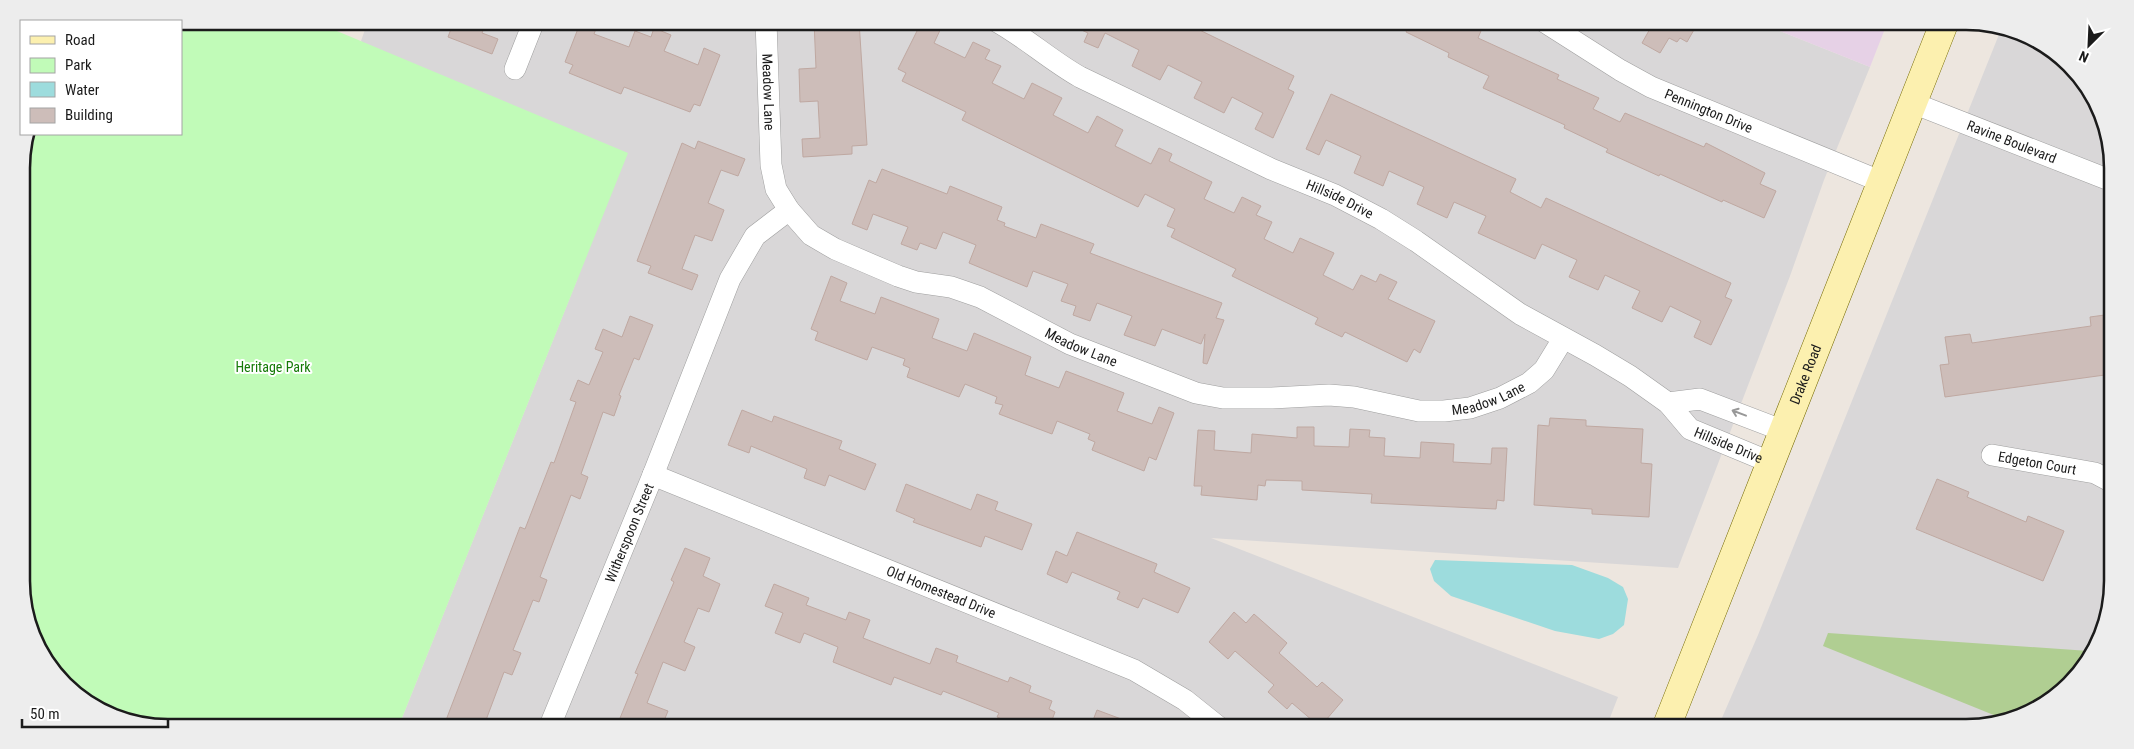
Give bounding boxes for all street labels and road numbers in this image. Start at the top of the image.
street label: Meadow Lane [759,53,778,131]
street label: Pennington Drive [1662,86,1755,136]
street label: Ravine Boulevard [1965,117,2059,166]
street label: Hillside Drive [1304,176,1377,222]
street label: Meadow Lane [1042,324,1120,370]
street label: Drake Road [1787,342,1824,407]
street label: Meadow Lane [1451,378,1528,418]
street label: Hillside Drive [1692,424,1766,466]
street label: Edgeton Court [1997,448,2078,478]
street label: Witherspoon Street [602,481,657,585]
street label: Old Homestead Drive [884,563,999,621]

